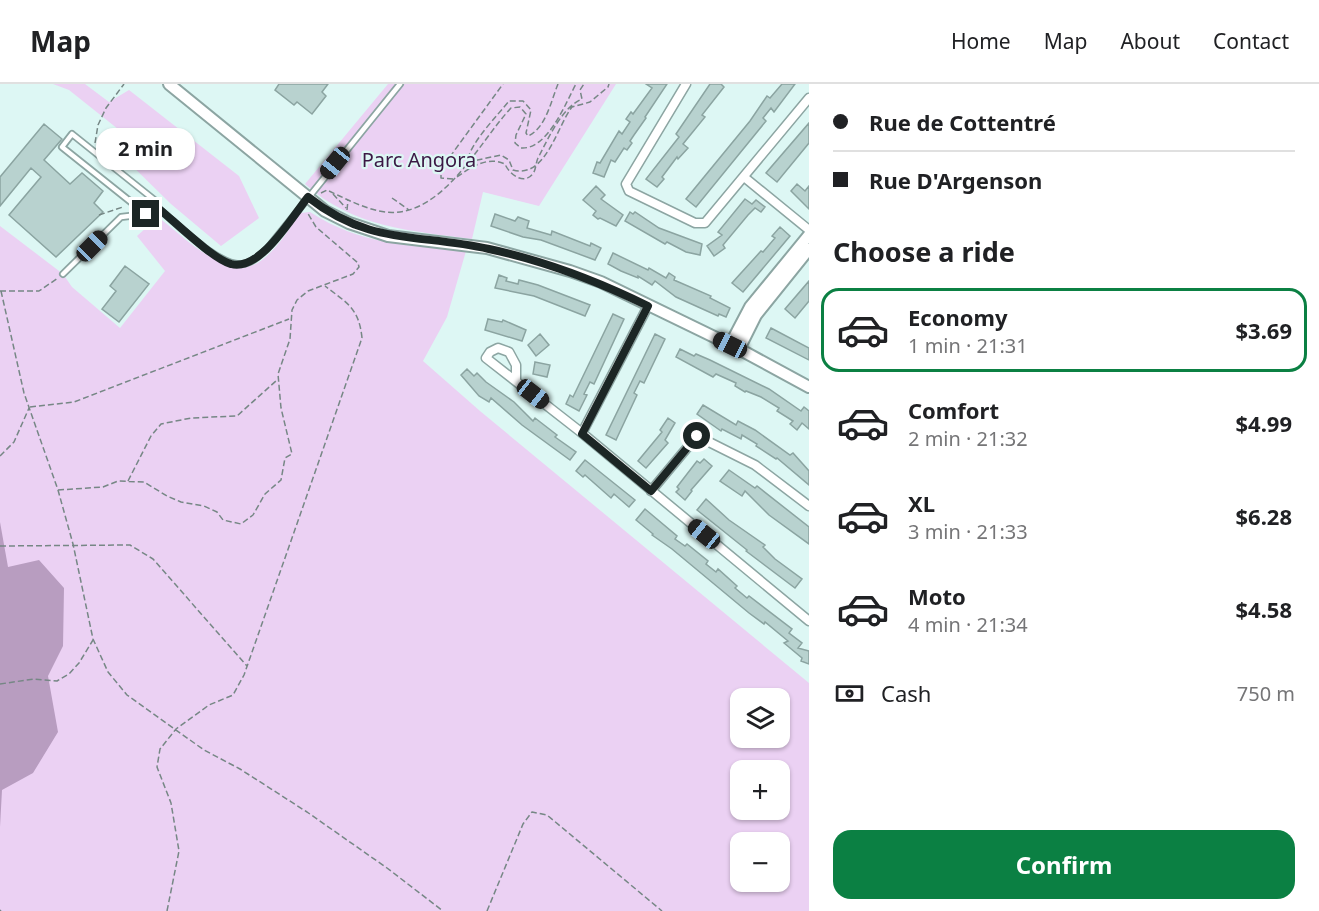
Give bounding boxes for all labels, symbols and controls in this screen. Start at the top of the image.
text: Map [30,22,91,60]
text: Home [951,27,1011,55]
text: Map [1044,27,1087,55]
text: About [1120,27,1180,55]
text: Contact [1213,27,1289,55]
text: Rue de Cottentré [869,107,1056,137]
callout: 2 min [96,127,195,169]
text: 2 min [118,135,173,162]
car [317,143,353,183]
park label: Parc Angora [362,146,476,173]
text: Rue D'Argenson [869,165,1042,195]
route end [132,200,159,227]
car [73,227,111,265]
text: Choose a ride [833,233,1015,270]
text: Economy [908,302,1007,332]
icon: car [836,303,890,357]
text: $3.69 [1235,315,1292,345]
car [710,329,750,361]
text: 1 min · 21:31 [908,332,1028,359]
car [513,376,553,412]
text: Comfort [908,395,999,425]
icon: car [836,396,890,450]
text: $4.99 [1235,408,1292,438]
route start [683,422,710,449]
text: 2 min · 21:32 [908,425,1028,452]
text: XL [908,488,935,518]
icon: car [836,489,890,543]
text: $6.28 [1235,501,1292,531]
car [684,516,724,552]
text: 3 min · 21:33 [908,518,1028,545]
text: Moto [908,581,966,611]
icon: car [836,582,890,636]
text: $4.58 [1235,594,1292,624]
text: 4 min · 21:34 [908,611,1028,638]
icon: cash [833,677,866,710]
text: Cash [881,678,931,708]
text: 750 m [1237,680,1295,707]
map controls [730,688,790,892]
button: layers [730,688,790,748]
button: + [730,760,790,820]
button: Confirm [833,830,1295,899]
button: − [730,832,790,892]

